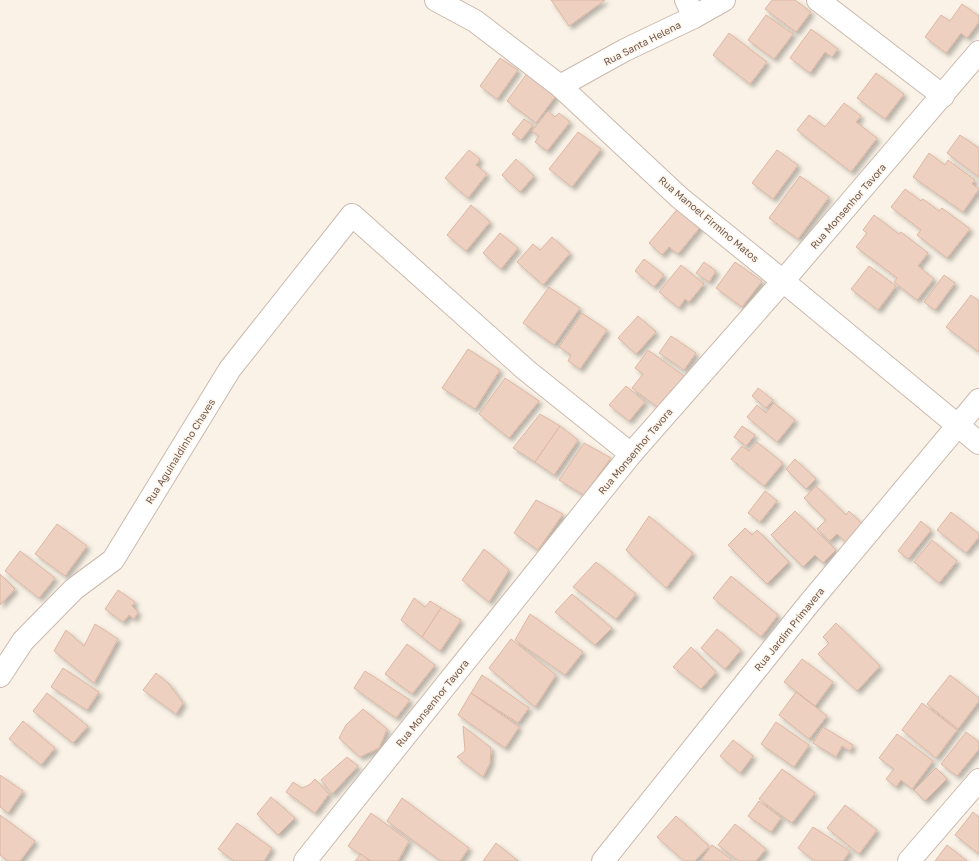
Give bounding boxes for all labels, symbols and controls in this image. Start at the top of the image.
street label: Rua Santa Helena [601,18,683,68]
street label: Rua Monsenhor Tavora [808,161,888,251]
street label: Rua Manoel Firmino Matos [657,174,761,264]
street label: Rua Aguinaldinho Chaves [143,396,217,506]
street label: Rua Monsenhor Tavora [595,405,675,497]
street label: Rua Jardim Primavera [752,585,826,673]
street label: Rua Monsenhor Tavora [393,657,471,749]

